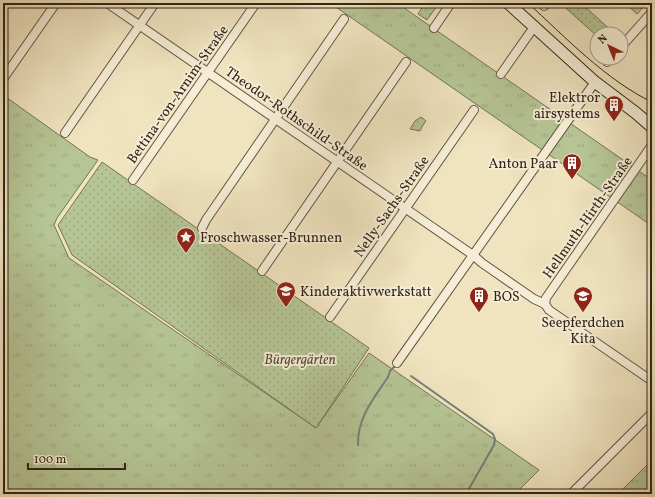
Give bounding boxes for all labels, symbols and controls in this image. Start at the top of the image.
street label: Bettina-von-Arnim-Straße [123,21,234,168]
north arrow [589,26,629,66]
text: N [595,32,611,48]
street label: Theodor-Rothschild-Straße [221,63,371,176]
place label: Elektror airsystems [534,89,600,124]
building icon: Elektror airsystems [603,94,625,122]
street label: Nelly-Sachs-Straße [350,152,435,261]
building icon: Anton Paar [561,152,583,180]
street label: Hellmuth-Hirth-Straße [539,153,638,283]
place label: Anton Paar [488,155,558,174]
place icon: Froschwasser-Brunnen [175,226,197,254]
place label: Froschwasser-Brunnen [200,229,342,248]
school or university icon: Kinderaktivwerkstatt [275,280,297,308]
place label: Kinderaktivwerkstatt [300,283,432,302]
building icon: BOS [468,285,490,313]
school or university icon: Seepferdchen Kita [572,285,594,313]
place label: BOS [493,288,520,307]
place label: Seepferdchen Kita [541,314,625,349]
park label: Bürgergärten [264,351,336,370]
scale bar [28,445,125,471]
text: 100 m [34,452,67,468]

